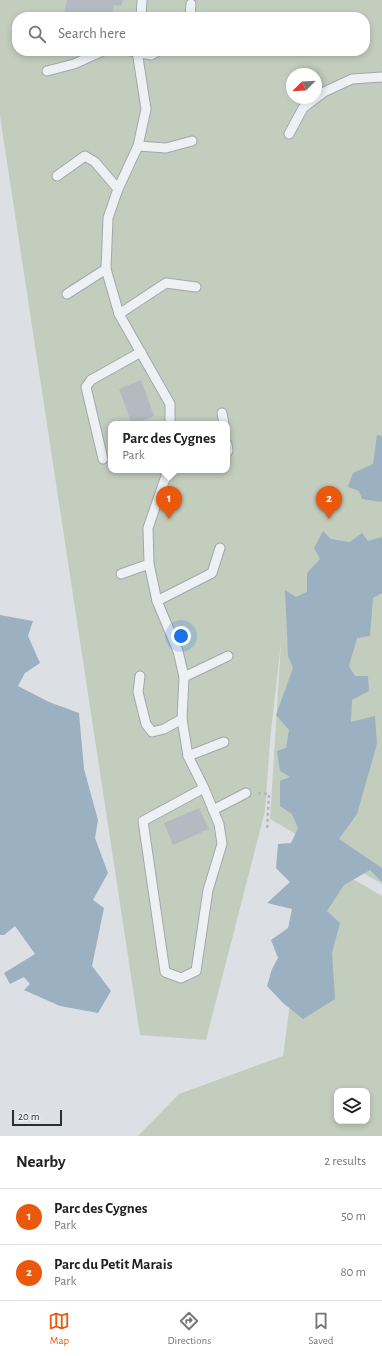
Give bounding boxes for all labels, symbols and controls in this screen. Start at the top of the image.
search box [12,12,370,56]
icon: search [26,23,48,45]
text: Search here [58,26,126,41]
north arrow [286,68,322,104]
popup [108,421,230,473]
text: Parc des Cygnes [122,431,216,446]
text: Park [122,449,145,462]
pin: 1 [156,486,182,519]
pin: 2 [316,486,342,519]
your location [171,626,191,646]
map controls [334,1088,370,1124]
button: layers [334,1088,370,1124]
scale bar [12,1108,62,1127]
text: 20 m [18,1111,39,1122]
text: Nearby [16,1153,66,1170]
text: 2 results [324,1155,366,1168]
text: Parc des Cygnes [54,1201,148,1216]
text: 1 [27,1210,31,1223]
text: 50 m [341,1210,366,1223]
text: Park [54,1219,76,1232]
text: Parc du Petit Marais [54,1257,172,1272]
text: 2 [26,1266,32,1279]
text: 80 m [340,1266,366,1279]
text: Park [54,1275,76,1288]
tab: Map [48,1310,70,1347]
tab: Directions [167,1310,211,1347]
tab: Saved [308,1310,333,1347]

